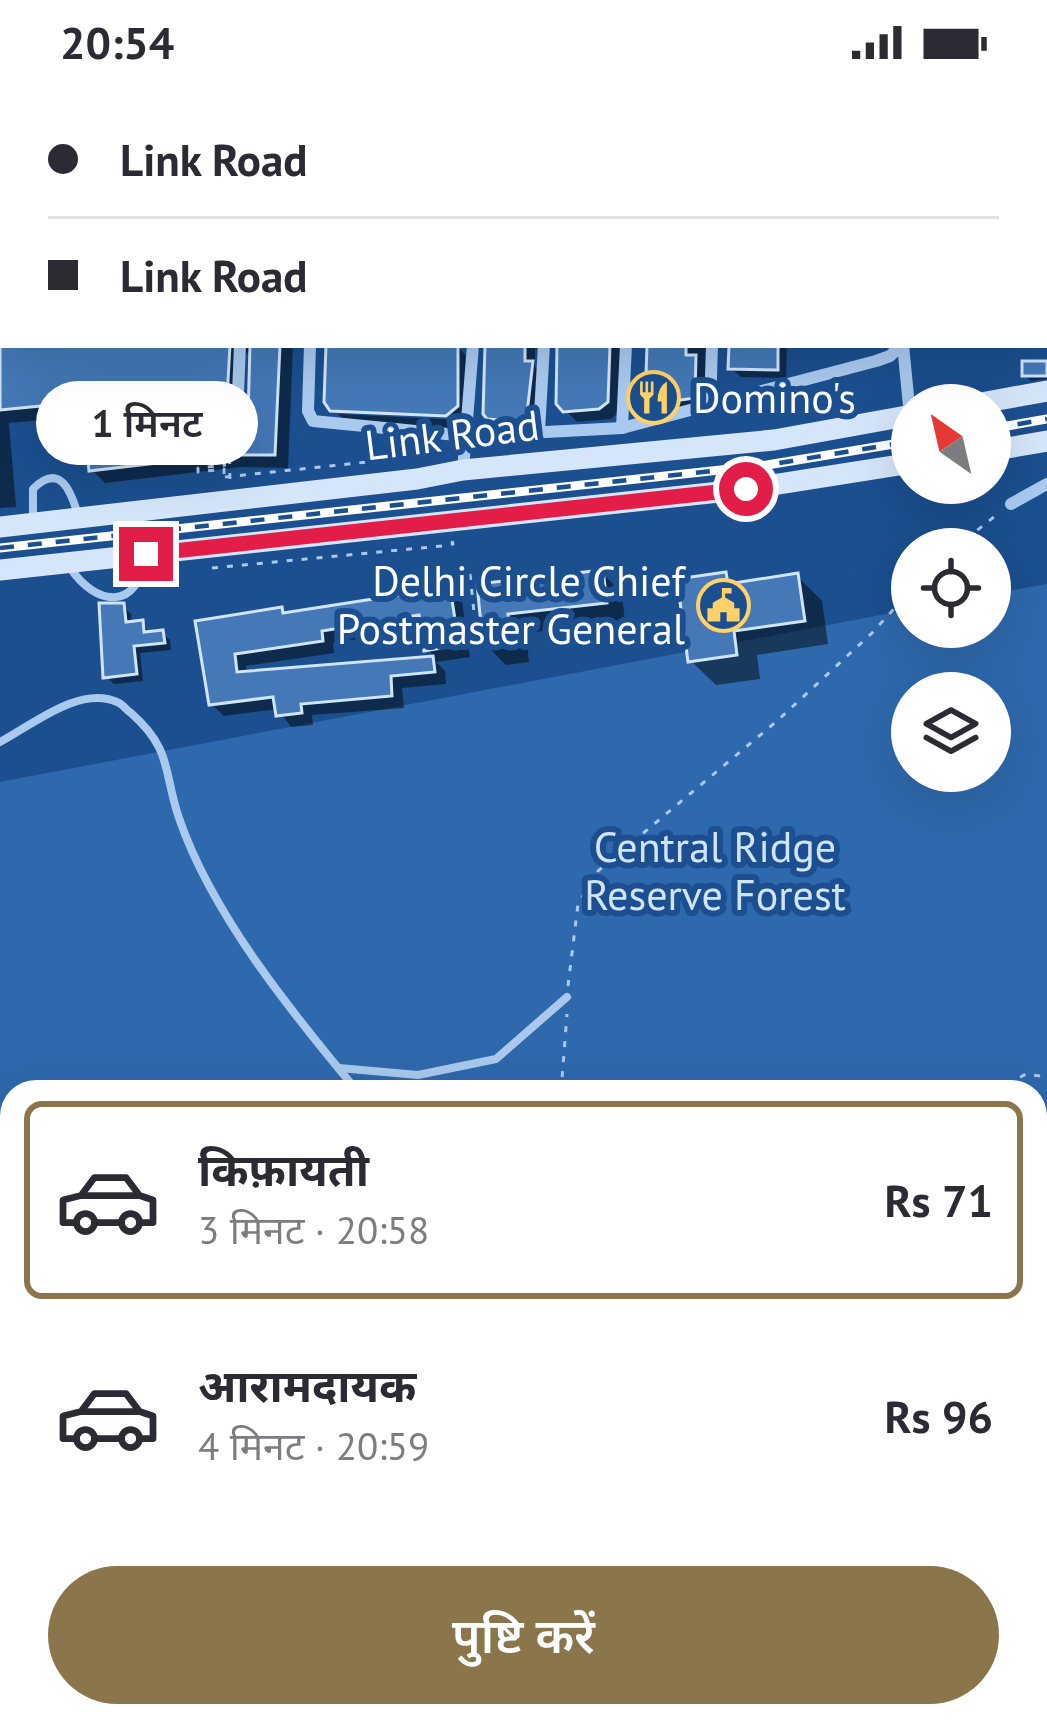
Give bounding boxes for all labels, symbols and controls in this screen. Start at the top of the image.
text: 20:54 [60,13,174,71]
text: Link Road [120,130,308,188]
text: Link Road [120,246,308,304]
restaurant icon: Domino's [626,370,682,426]
place label: Domino's [693,370,856,425]
callout: 1 मिनट [35,380,257,464]
north arrow [891,384,1011,504]
map controls [891,384,1011,792]
text: 1 मिनट [91,397,203,448]
street label: Link Road [362,397,542,472]
route start [719,462,773,516]
route end [119,527,173,581]
button: locate [891,528,1011,648]
place label: Delhi Circle Chief Postmaster General [337,553,687,656]
public building icon: Delhi Circle Chief Postmaster General [696,577,752,633]
button: layers [891,672,1011,792]
park label: Central Ridge Reserve Forest [584,819,846,922]
text: किफ़ायती [198,1140,369,1198]
icon: car [54,1146,162,1254]
text: Rs 71 [885,1171,993,1229]
text: 3 मिनट · 20:58 [198,1204,429,1255]
text: आरामदायक [198,1356,416,1414]
icon: car [54,1362,162,1470]
text: Rs 96 [885,1387,993,1445]
text: 4 मिनट · 20:59 [198,1420,429,1471]
button: पुष्टि करें [48,1566,999,1704]

